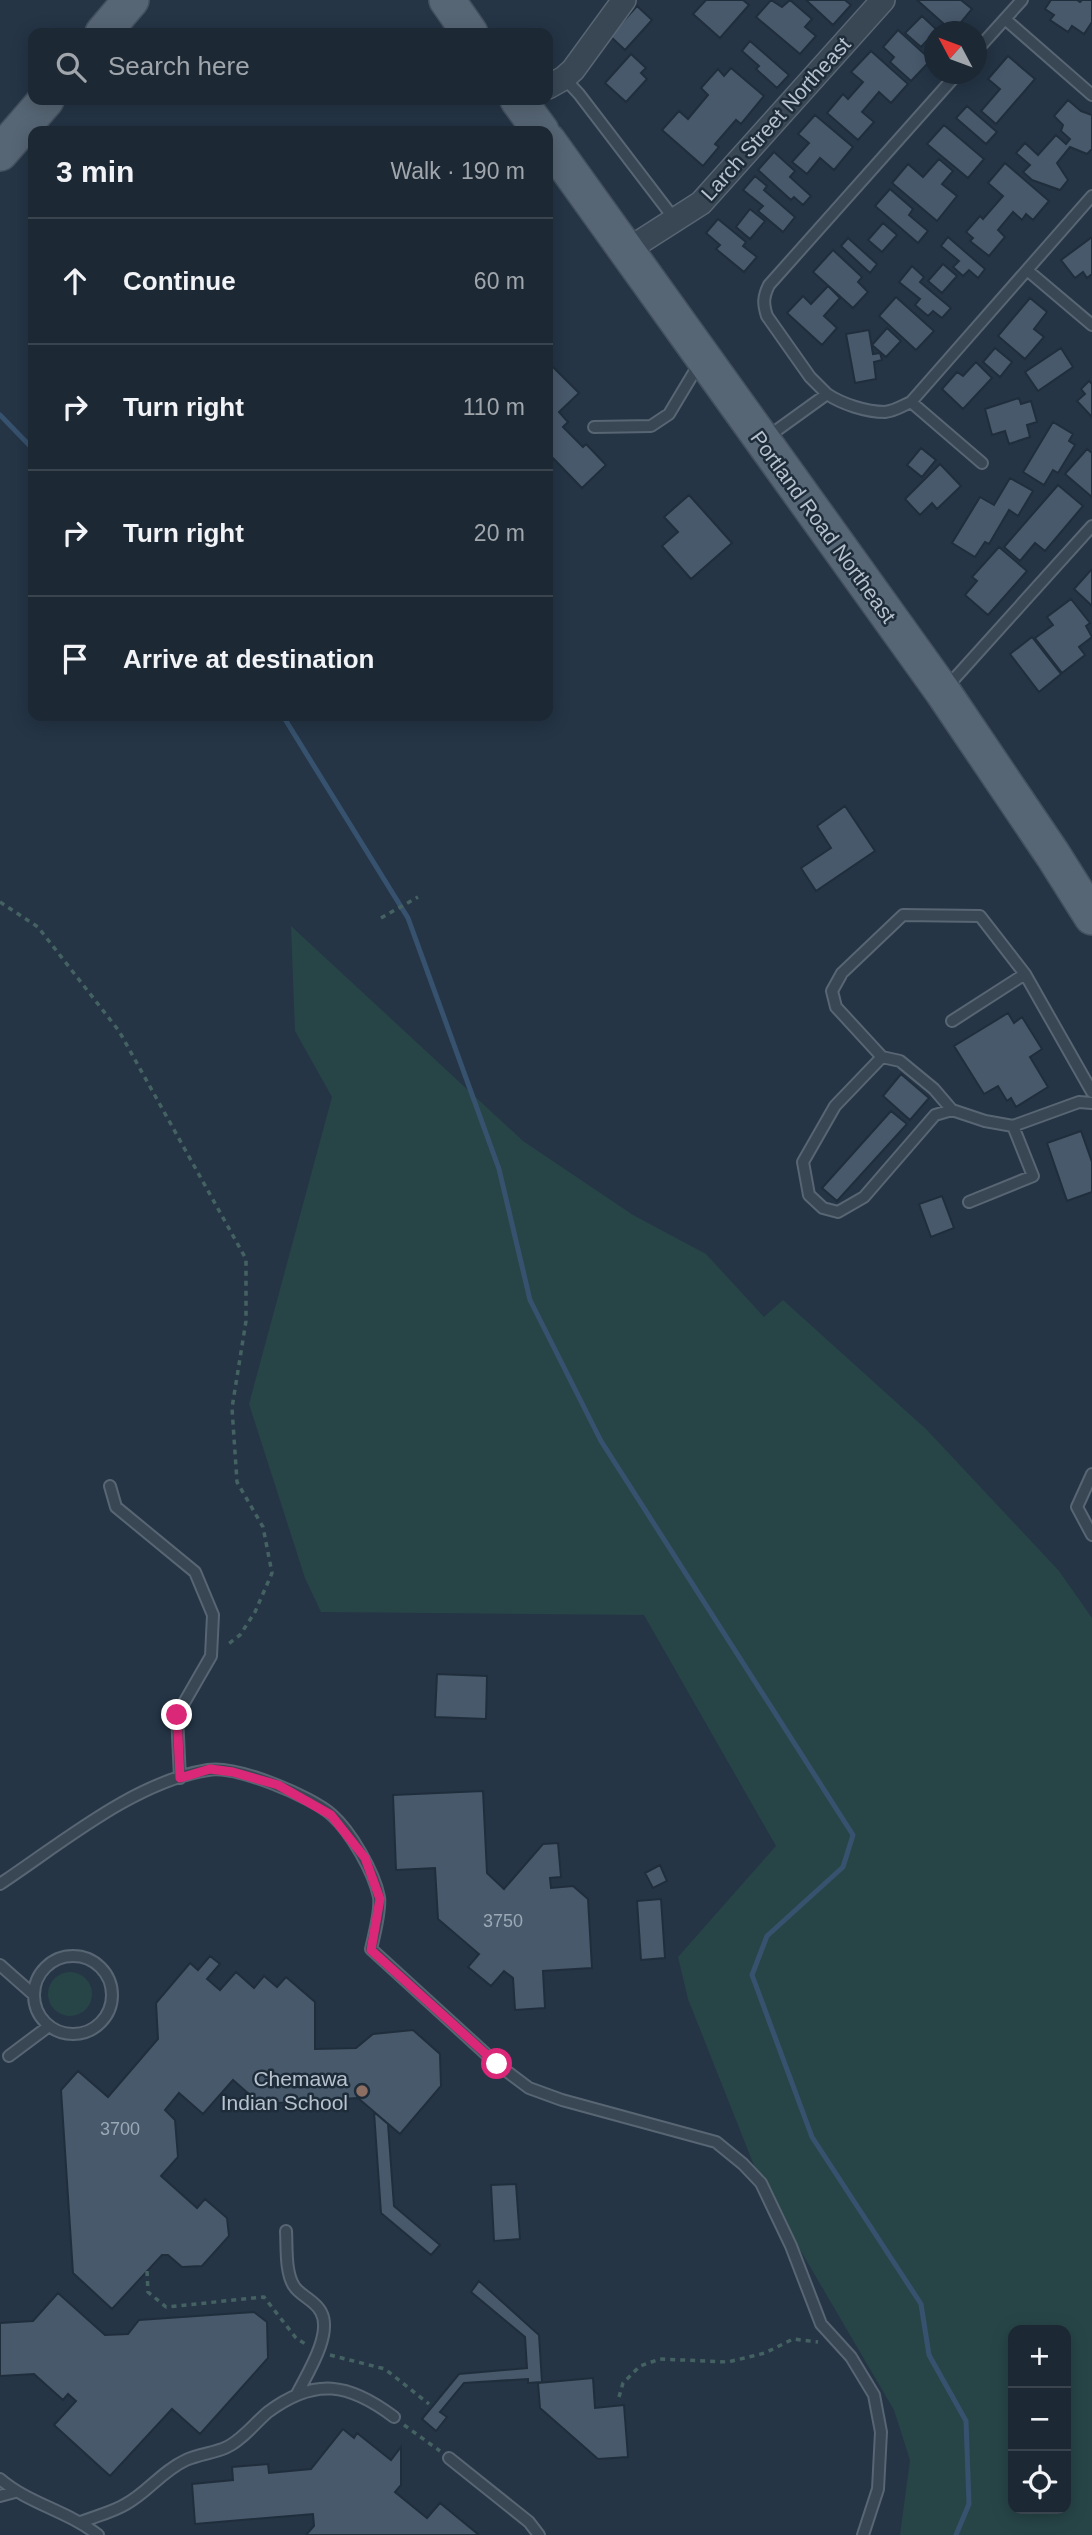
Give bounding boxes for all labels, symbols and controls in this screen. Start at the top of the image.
north arrow [924,21,987,84]
search box [28,28,553,105]
street label: Larch Street Northeast [696,32,855,205]
icon: search [52,48,90,86]
text: Search here [108,51,250,81]
text: 3 min [56,155,134,188]
text: Walk · 190 m [390,158,525,184]
icon: ahead [56,262,94,300]
text: Continue [123,266,236,296]
text: 60 m [474,268,525,294]
icon: right [56,388,94,426]
text: Turn right [123,392,244,422]
text: 110 m [463,394,525,420]
street label: Portland Road Northeast [746,426,901,627]
icon: right [56,514,94,552]
text: Turn right [123,518,244,548]
text: 20 m [474,520,525,546]
icon: arrive [56,640,94,678]
text: Arrive at destination [123,644,374,674]
route end [161,1699,192,1730]
house number: 3750 [483,1911,523,1931]
route start [481,2048,512,2079]
place label: Chemawa Indian School [221,2067,348,2114]
marker: Chemawa Indian School [354,2083,370,2099]
house number: 3700 [100,2119,140,2139]
map controls [1008,2325,1071,2514]
button: + [1008,2325,1071,2388]
button: − [1008,2388,1071,2451]
button: locate [1008,2451,1071,2514]

